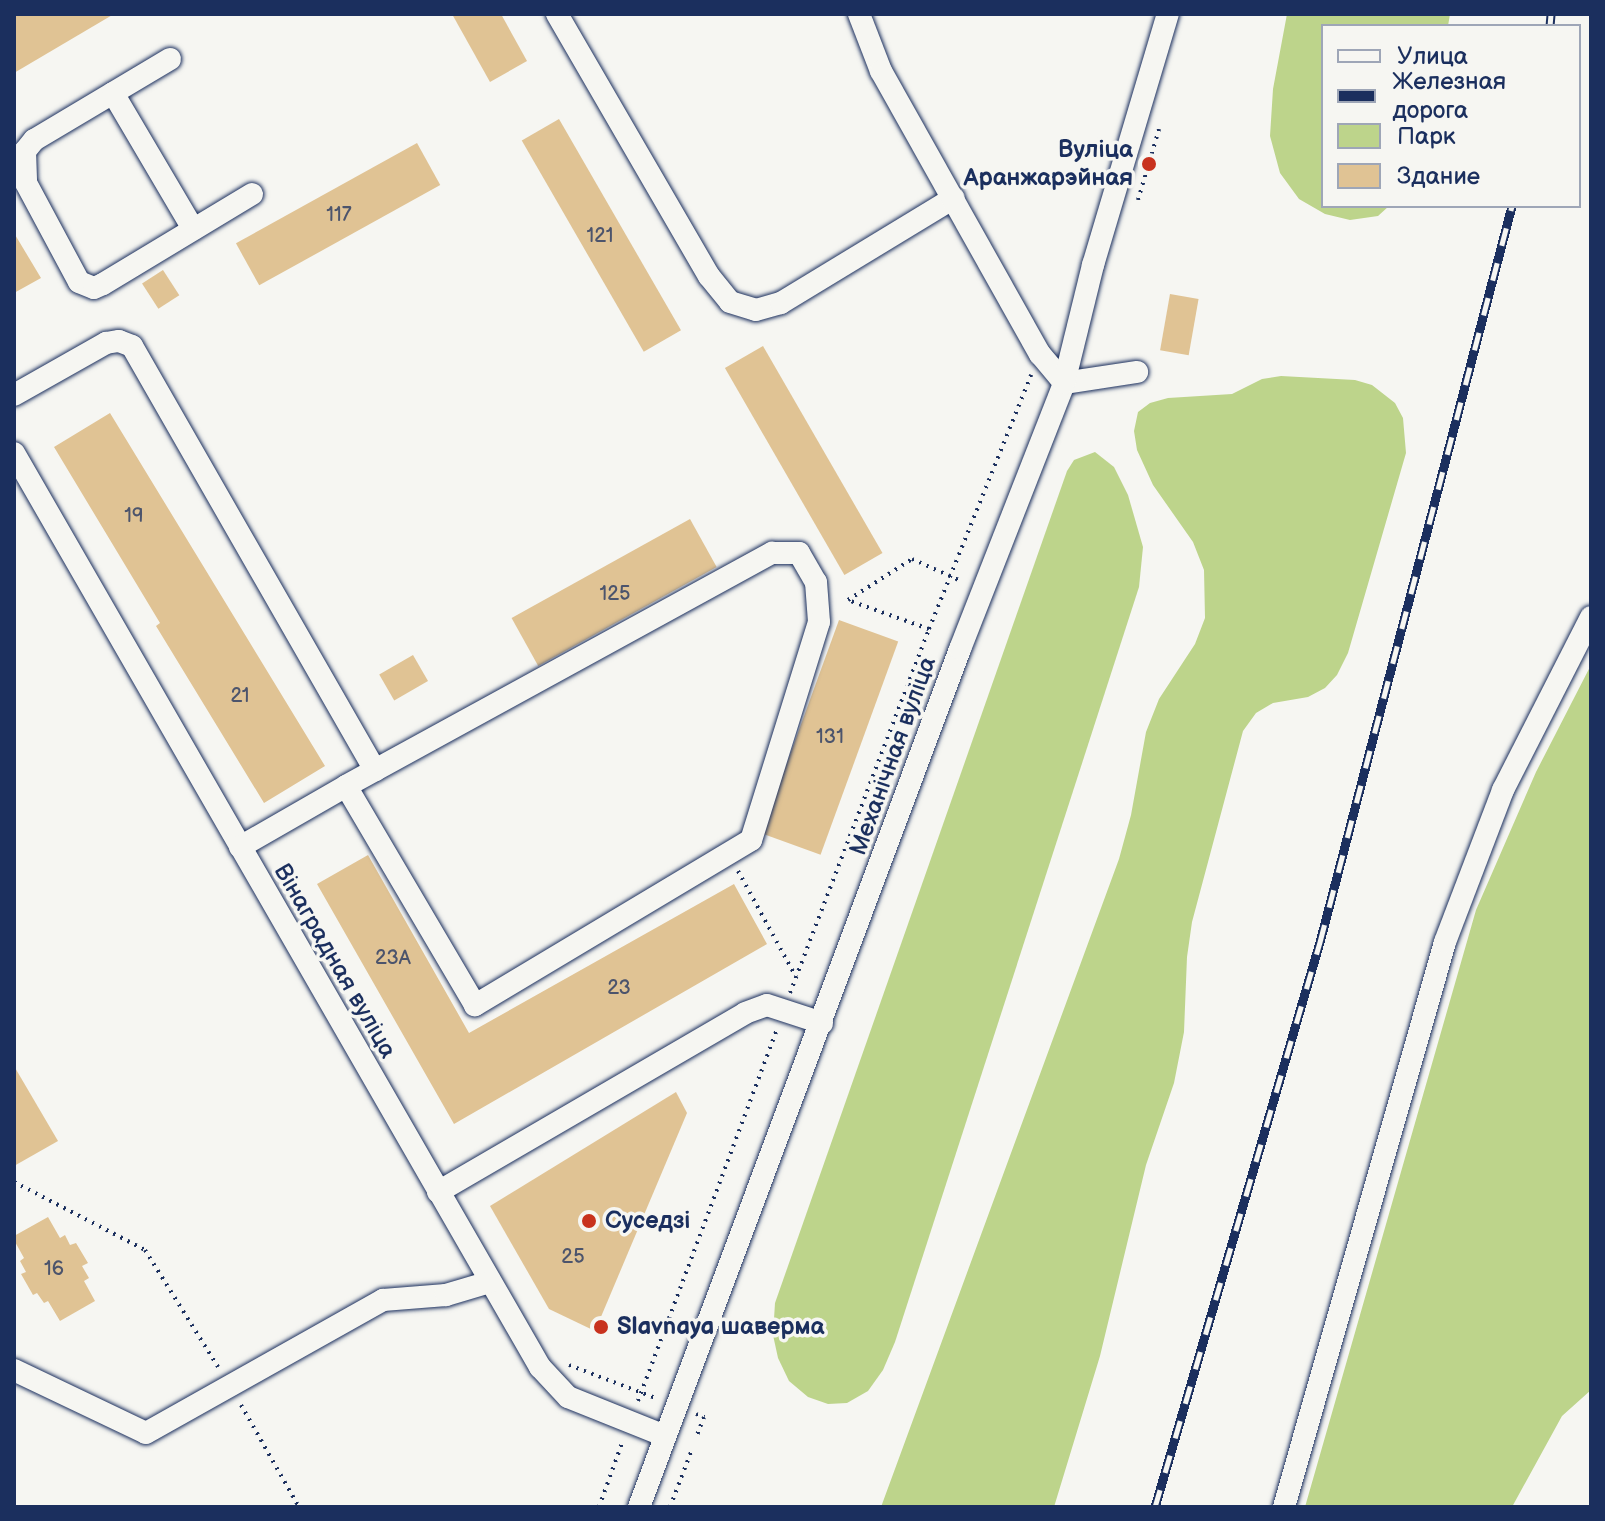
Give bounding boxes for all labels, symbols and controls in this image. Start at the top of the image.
legend [1321,24,1581,208]
text: Улица [1397,42,1468,71]
text: Железная дорога [1392,67,1506,125]
text: Парк [1397,122,1455,151]
place label: Вуліца Аранжарэйная [963,136,1133,192]
marker: Вуліца Аранжарэйная [1140,155,1158,173]
text: Здание [1397,162,1480,191]
house number: 117 [326,203,352,227]
house number: 121 [587,224,613,248]
house number: 19 [124,504,144,528]
house number: 125 [600,582,630,606]
street label: Механічная вуліца [844,653,942,859]
house number: 21 [230,684,250,708]
house number: 131 [816,725,844,749]
street label: Вінаградная вуліца [268,859,402,1063]
house number: 23А [375,946,411,970]
house number: 23 [607,976,631,1000]
place label: Суседзі [605,1207,690,1235]
marker: Суседзі [580,1212,598,1230]
house number: 25 [561,1245,585,1269]
house number: 16 [44,1257,64,1281]
place label: Slavnaya шаверма [617,1313,825,1341]
marker: Slavnaya шаверма [592,1318,610,1336]

